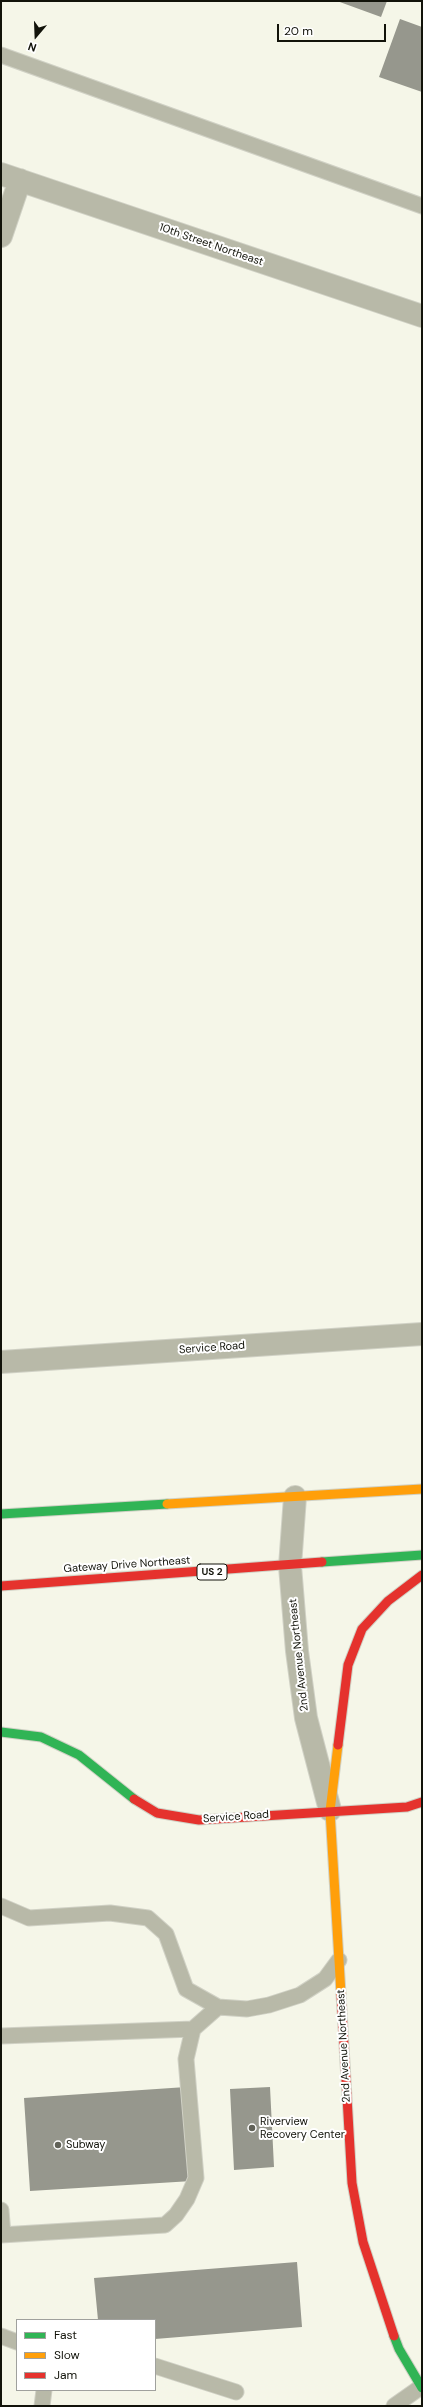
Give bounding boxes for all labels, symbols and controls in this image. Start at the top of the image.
north arrow [16,16,56,56]
scale bar [279,16,388,42]
text: 20 m [284,23,313,39]
text: N [26,39,38,55]
street label: 10th Street Northeast [157,221,265,269]
street label: Service Road [179,1339,245,1357]
street label: Gateway Drive Northeast [63,1554,191,1576]
road number: US 2 [197,1564,227,1580]
street label: 2nd Avenue Northeast [287,1598,311,1712]
street label: Service Road [203,1808,269,1826]
street label: 2nd Avenue Northeast [334,1989,354,2103]
place label: Riverview Recovery Center [260,2115,345,2141]
marker: Riverview Recovery Center [247,2123,257,2133]
place label: Subway [66,2138,105,2152]
marker: Subway [53,2140,63,2150]
legend [16,2319,156,2391]
text: Fast [54,2327,77,2343]
text: Slow [54,2347,80,2363]
text: Jam [54,2367,77,2383]

